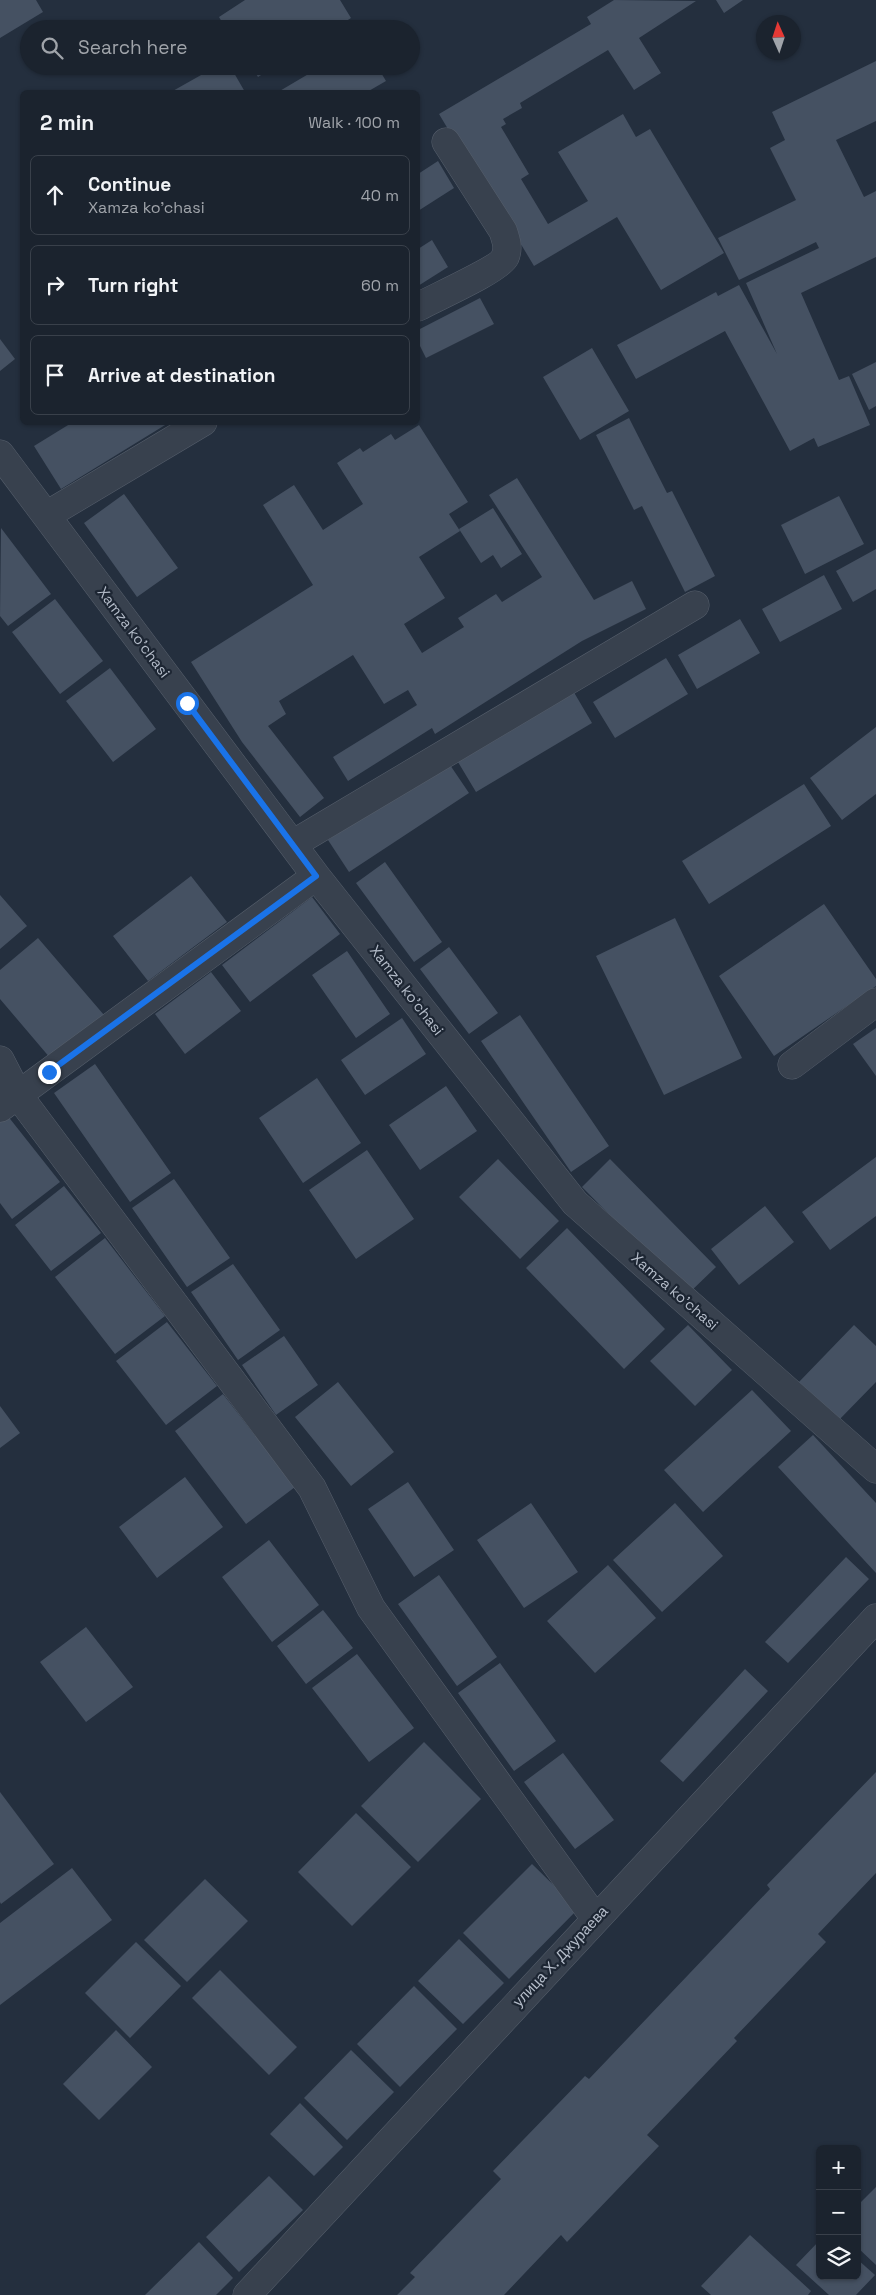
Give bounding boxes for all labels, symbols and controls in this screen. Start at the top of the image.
north arrow [756,15,801,60]
search box [20,20,420,75]
icon: search [38,34,66,62]
text: Search here [78,35,188,60]
text: 2 min [40,109,94,136]
text: Walk · 100 m [308,112,400,133]
text: Continue [88,172,171,197]
icon: ahead [41,181,69,209]
text: 40 m [361,185,399,206]
text: Xamza ko'chasi [88,197,205,218]
icon: right [41,271,69,299]
text: Turn right [88,273,178,298]
text: 60 m [361,275,399,296]
icon: arrive [41,361,69,389]
text: Arrive at destination [88,363,276,388]
street label: Xamza ko'chasi [94,583,174,681]
route start [176,692,199,715]
street label: Xamza ko'chasi [366,941,448,1039]
route end [38,1061,61,1084]
street label: Xamza ko'chasi [628,1248,722,1334]
street label: улица Х. Джураева [508,1901,612,2010]
map controls [816,2145,861,2280]
button: + [816,2145,861,2190]
button: − [816,2190,861,2235]
button: layers [816,2235,861,2280]

